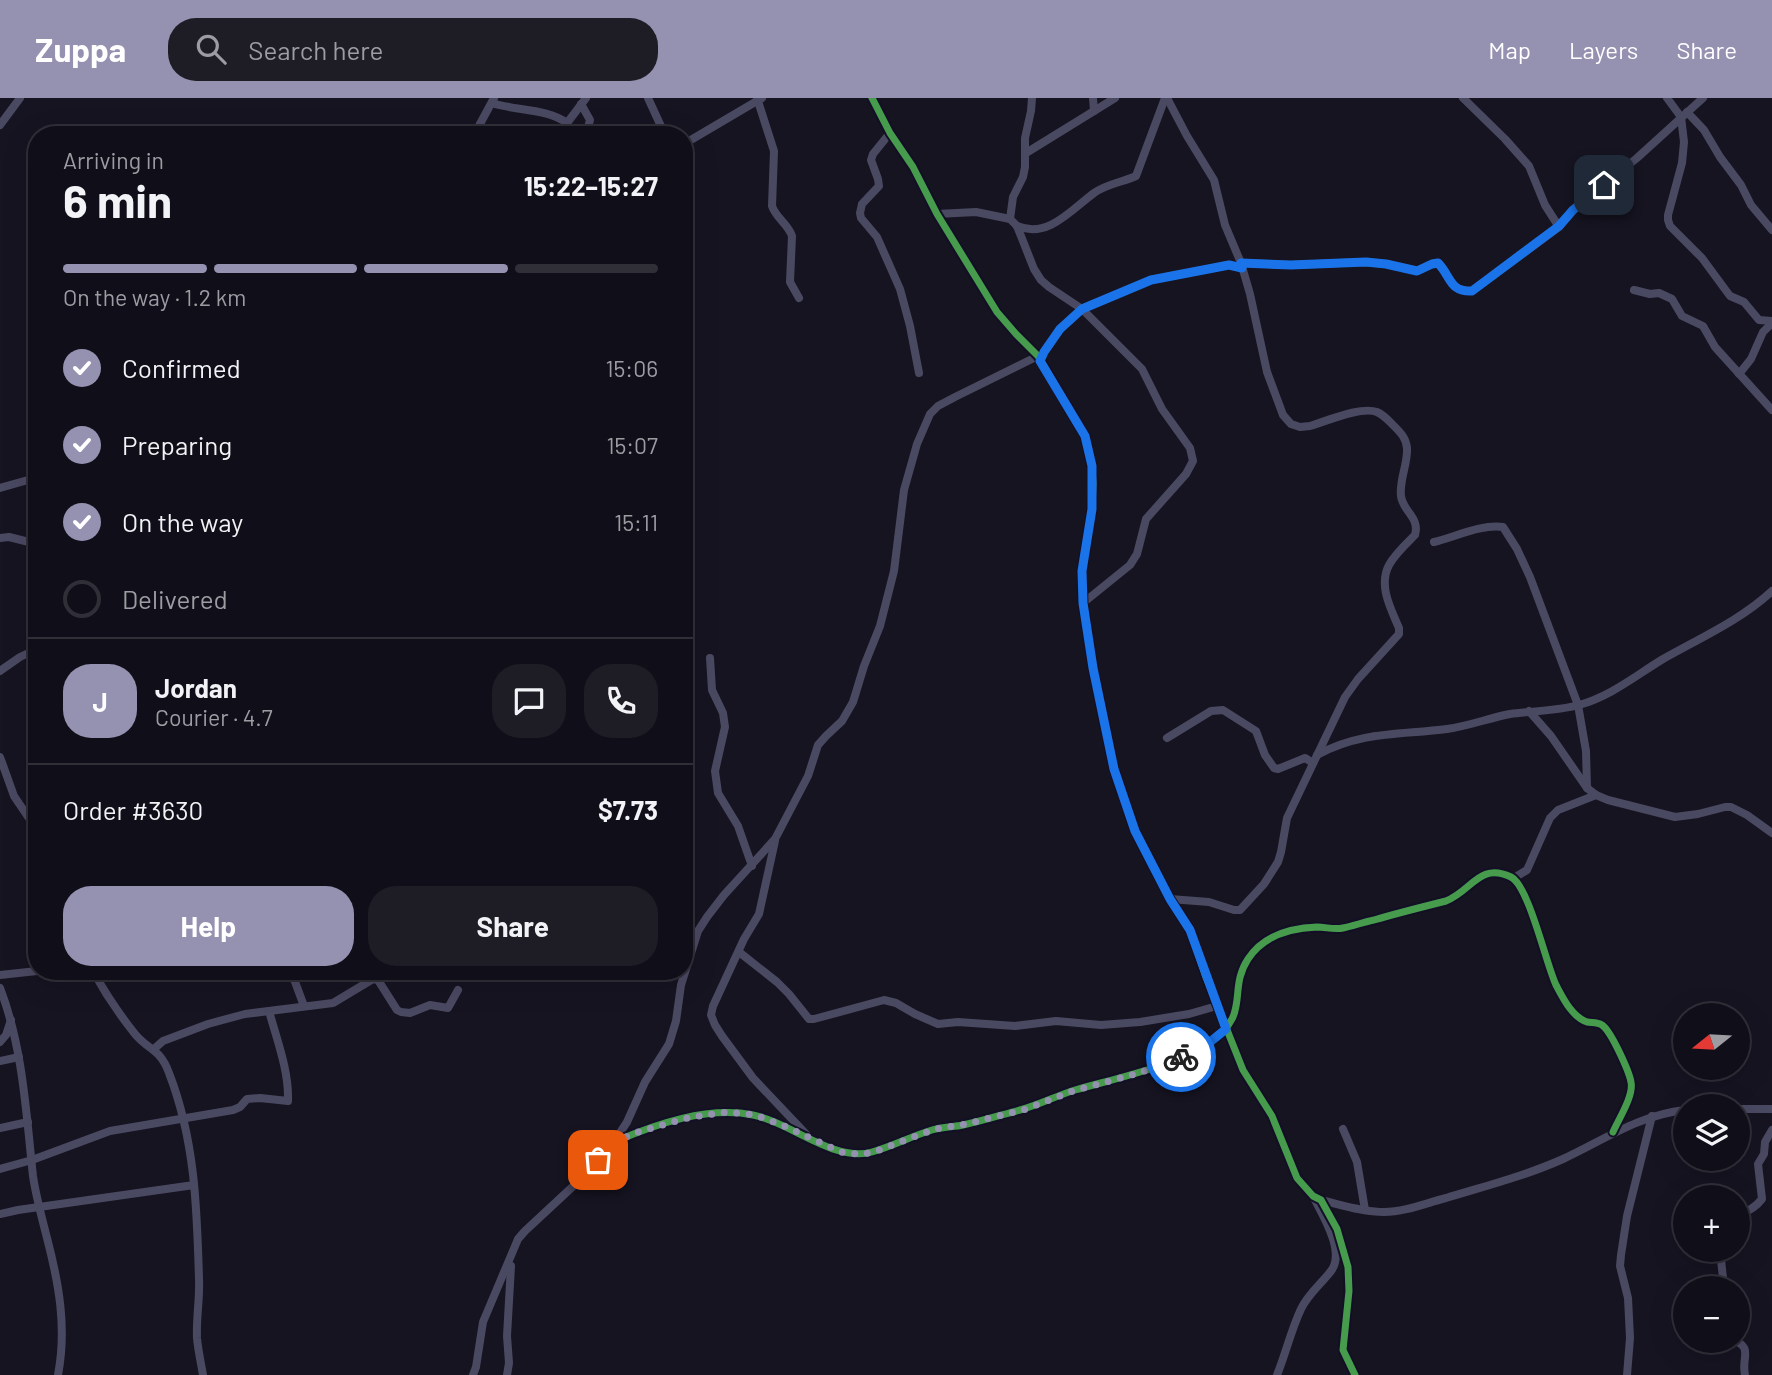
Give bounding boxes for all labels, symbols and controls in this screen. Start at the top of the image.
search box [168,18,658,81]
text: Zuppa [35,29,126,69]
icon: search [192,30,230,68]
text: Search here [248,34,383,65]
text: Map [1488,35,1531,64]
text: Layers [1569,35,1638,64]
text: Share [1676,35,1737,64]
text: Arriving in [63,146,164,174]
pin [1574,155,1634,215]
icon: home [1585,166,1623,204]
text: 15:22–15:27 [524,170,658,201]
text: 6 min [63,172,172,227]
text: On the way · 1.2 km [63,283,246,311]
icon: check [63,349,101,387]
text: Confirmed [122,352,241,383]
text: 15:06 [605,354,658,382]
icon: check [63,426,101,464]
text: Preparing [122,429,232,460]
text: 15:07 [606,431,658,459]
icon: check [63,503,101,541]
text: On the way [122,506,243,537]
text: 15:11 [614,508,658,536]
text: Delivered [122,583,228,614]
button: chat [492,664,566,738]
button: phone [584,664,658,738]
text: Jordan [155,672,237,703]
text: J [92,686,108,717]
text: Courier · 4.7 [155,703,273,731]
text: Order #3630 [63,794,203,825]
text: $7.73 [598,794,658,825]
button: Help [63,886,354,966]
button: Share [368,886,658,966]
north arrow [1673,1003,1750,1080]
map controls [1673,1003,1750,1353]
courier [1146,1022,1216,1092]
icon: bike [1162,1038,1200,1076]
button: layers [1673,1094,1750,1171]
pin [568,1130,628,1190]
icon: bag [579,1141,617,1179]
button: + [1673,1185,1750,1262]
button: − [1673,1276,1750,1353]

